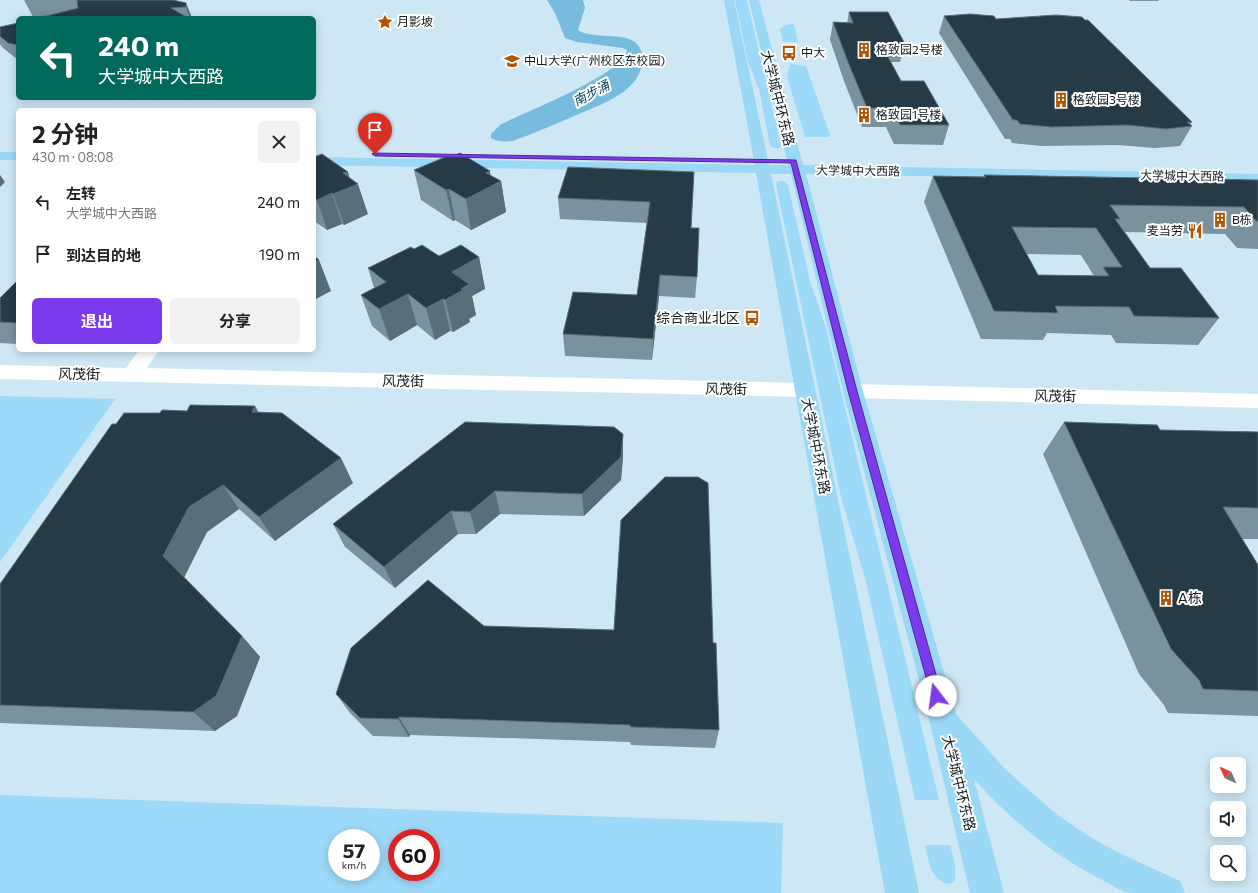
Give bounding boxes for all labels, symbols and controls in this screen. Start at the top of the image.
place icon: 月影坡 [376,13,394,31]
place label: 月影坡 [397,14,433,28]
text: 240 m [98,28,179,62]
icon: left [32,32,84,84]
building icon: 格致园2号楼 [855,41,873,59]
place label: 格致园2号楼 [876,42,943,56]
bus stop icon: 中大 [780,44,798,62]
place label: 中大 [801,45,825,59]
street label: 大学城中环东路 [758,48,799,147]
school or university icon: 中山大学(广州校区东校园) [503,52,521,70]
place label: 中山大学(广州校区东校园) [524,53,665,67]
text: 大学城中大西路 [98,65,224,87]
water label: 南步涌 [570,76,614,109]
building icon: 格致园3号楼 [1052,91,1070,109]
place label: 格致园3号楼 [1073,92,1140,106]
building icon: 格致园1号楼 [855,106,873,124]
place label: 格致园1号楼 [876,107,941,121]
pin [358,113,392,154]
text: 2 分钟 [32,119,98,148]
icon: arrive [364,119,386,141]
button: close [258,121,300,163]
text: 430 m · 08:08 [32,149,113,165]
street label: 大学城中大西路 [816,162,900,178]
street label: 大学城中大西路 [1140,167,1224,183]
text: 左转 [66,184,96,202]
icon: left [32,191,54,213]
text: 240 m [257,193,300,211]
text: 大学城中大西路 [66,205,157,221]
building icon: B栋 [1211,211,1229,229]
place label: B栋 [1232,212,1252,226]
restaurant icon: 麦当劳 [1186,222,1204,240]
place label: 麦当劳 [1147,223,1183,237]
icon: arrive [32,243,54,265]
text: 190 m [259,245,300,263]
text: 到达目的地 [66,246,141,264]
button: 退出 [32,298,162,344]
button: 分享 [170,298,300,344]
place label: 综合商业北区 [656,309,740,326]
bus stop icon: 综合商业北区 [743,309,761,327]
street label: 风茂街 [58,365,100,382]
street label: 风茂街 [382,372,424,389]
street label: 风茂街 [705,380,747,397]
street label: 风茂街 [1034,387,1076,404]
street label: 大学城中环东路 [799,396,834,496]
building icon: A栋 [1157,589,1175,607]
place label: A栋 [1178,589,1202,606]
position arrow [915,675,957,717]
street label: 大学城中环东路 [939,733,980,832]
north arrow [1210,757,1246,793]
map controls [1210,757,1246,881]
button: sound [1210,801,1246,837]
speed limit sign: 60 [388,829,440,881]
text: 57 [343,838,365,862]
button: search [1210,845,1246,881]
text: km/h [342,859,366,871]

